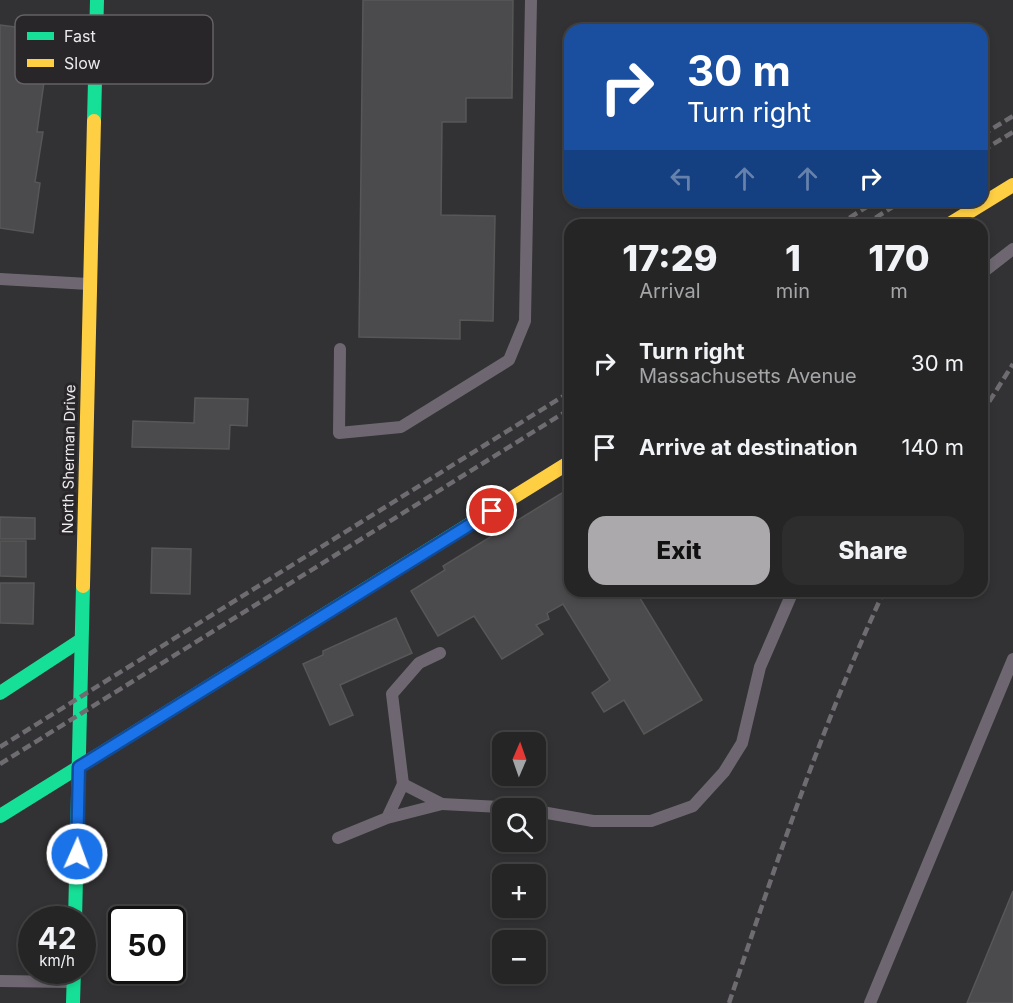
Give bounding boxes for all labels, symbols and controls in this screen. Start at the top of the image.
legend [15,15,213,84]
text: Fast [64,26,96,46]
text: 30 m [687,45,791,96]
icon: right [588,48,666,126]
text: Slow [64,53,101,73]
text: Turn right [687,96,811,129]
icon: left [665,162,698,195]
icon: ahead [728,162,761,195]
icon: ahead [791,162,824,195]
icon: right [854,162,887,195]
text: 17:29 [622,236,718,280]
text: 1 [785,236,801,280]
text: 170 [868,236,930,280]
text: Arrival [639,279,701,303]
text: min [776,279,810,303]
text: m [890,279,908,303]
text: Turn right [639,338,745,364]
icon: right [588,347,621,380]
text: 30 m [911,350,964,376]
text: Massachusetts Avenue [639,364,857,388]
street label: North Sherman Drive [58,384,79,534]
icon: arrive [588,431,621,464]
text: Arrive at destination [639,434,858,460]
text: 140 m [902,434,964,460]
pin [466,485,517,536]
icon: arrive [475,494,508,527]
button: Exit [588,516,770,585]
button: Share [782,516,964,585]
north arrow [492,732,546,786]
map controls [492,732,546,984]
button: search [492,798,546,852]
position arrow [45,822,109,886]
button: + [492,864,546,918]
speed limit sign: 50 [108,906,186,984]
text: 42 [37,920,77,956]
button: − [492,930,546,984]
text: km/h [39,951,75,970]

